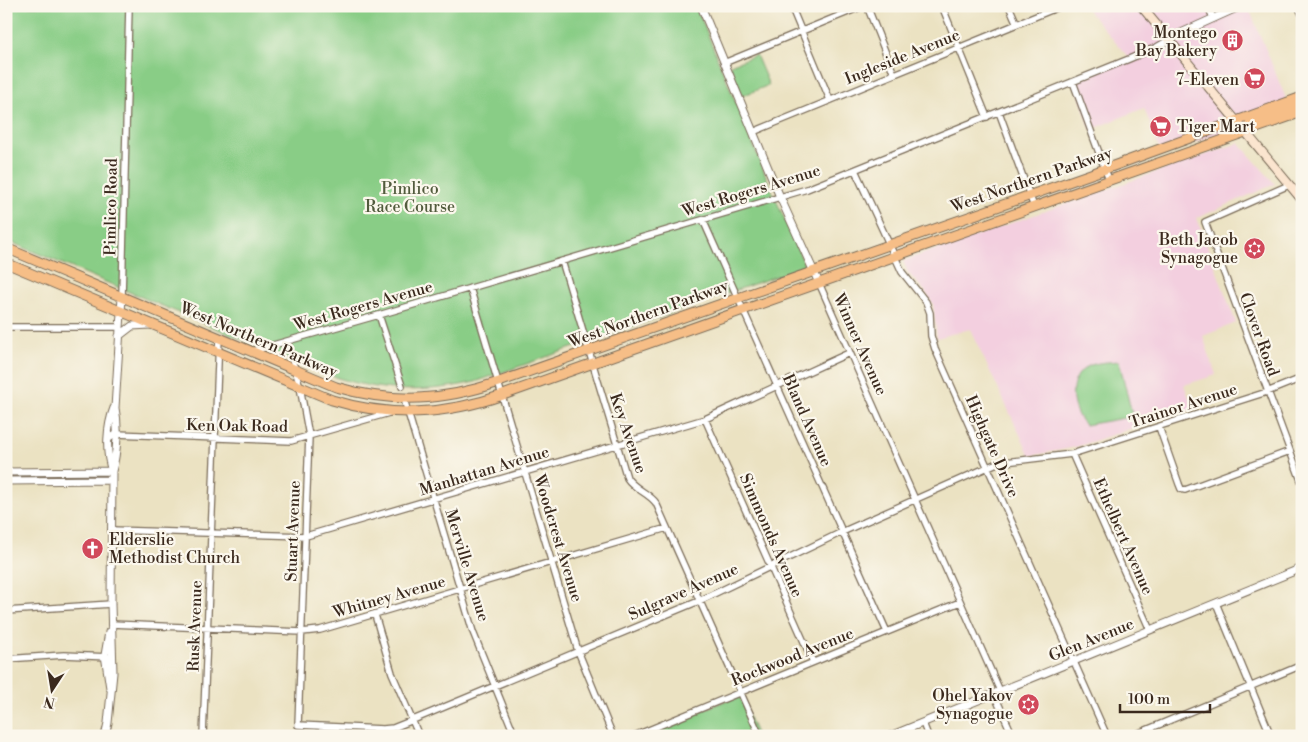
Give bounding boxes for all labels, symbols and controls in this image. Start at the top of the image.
place label: Montego Bay Bakery [1135,23,1217,61]
street label: Ingleside Avenue [842,25,963,89]
building icon: Montego Bay Bakery [1221,29,1245,53]
supermarket icon: 7-Eleven [1243,67,1267,91]
place label: 7-Eleven [1176,70,1239,90]
supermarket icon: Tiger Mart [1149,114,1173,138]
place label: Tiger Mart [1177,117,1255,137]
street label: West Northern Parkway [947,143,1115,217]
street label: Pimlico Road [100,158,122,256]
street label: West Rogers Avenue [679,160,823,222]
park label: Pimlico Race Course [365,179,455,217]
place label: Beth Jacob Synagogue [1158,230,1238,268]
synagogue icon: Beth Jacob Synagogue [1242,236,1266,260]
street label: West Northern Parkway [564,276,732,353]
street label: West Rogers Avenue [290,277,435,336]
street label: Winner Avenue [828,289,891,398]
street label: Clover Road [1235,290,1283,379]
street label: West Northern Parkway [176,297,341,382]
street label: Bland Avenue [777,370,836,470]
street label: Trainor Avenue [1127,379,1240,433]
street label: Key Avenue [605,391,651,476]
street label: Highgate Drive [961,392,1024,501]
street label: Ken Oak Road [186,415,288,437]
street label: Manhattan Avenue [417,442,552,500]
street label: Woodcrest Avenue [529,471,587,604]
street label: Simmonds Avenue [735,471,807,600]
street label: Ethelbert Avenue [1088,475,1158,598]
street label: Stuart Avenue [281,480,305,582]
street label: Merville Avenue [440,507,494,624]
place label: Elderslie Methodist Church [109,530,240,568]
church icon: Elderslie Methodist Church [81,536,105,560]
street label: Sulgrave Avenue [625,559,742,625]
street label: Whitney Avenue [330,571,448,623]
street label: Rusk Avenue [183,580,207,672]
street label: Glen Avenue [1046,614,1137,666]
street label: Rockwood Avenue [728,623,857,691]
north arrow [28,664,78,714]
scale bar [1120,682,1210,714]
place label: Ohel Yakov Synagogue [932,686,1014,724]
text: 100 m [1128,690,1170,709]
text: N [42,692,57,712]
synagogue icon: Ohel Yakov Synagogue [1017,692,1041,716]

